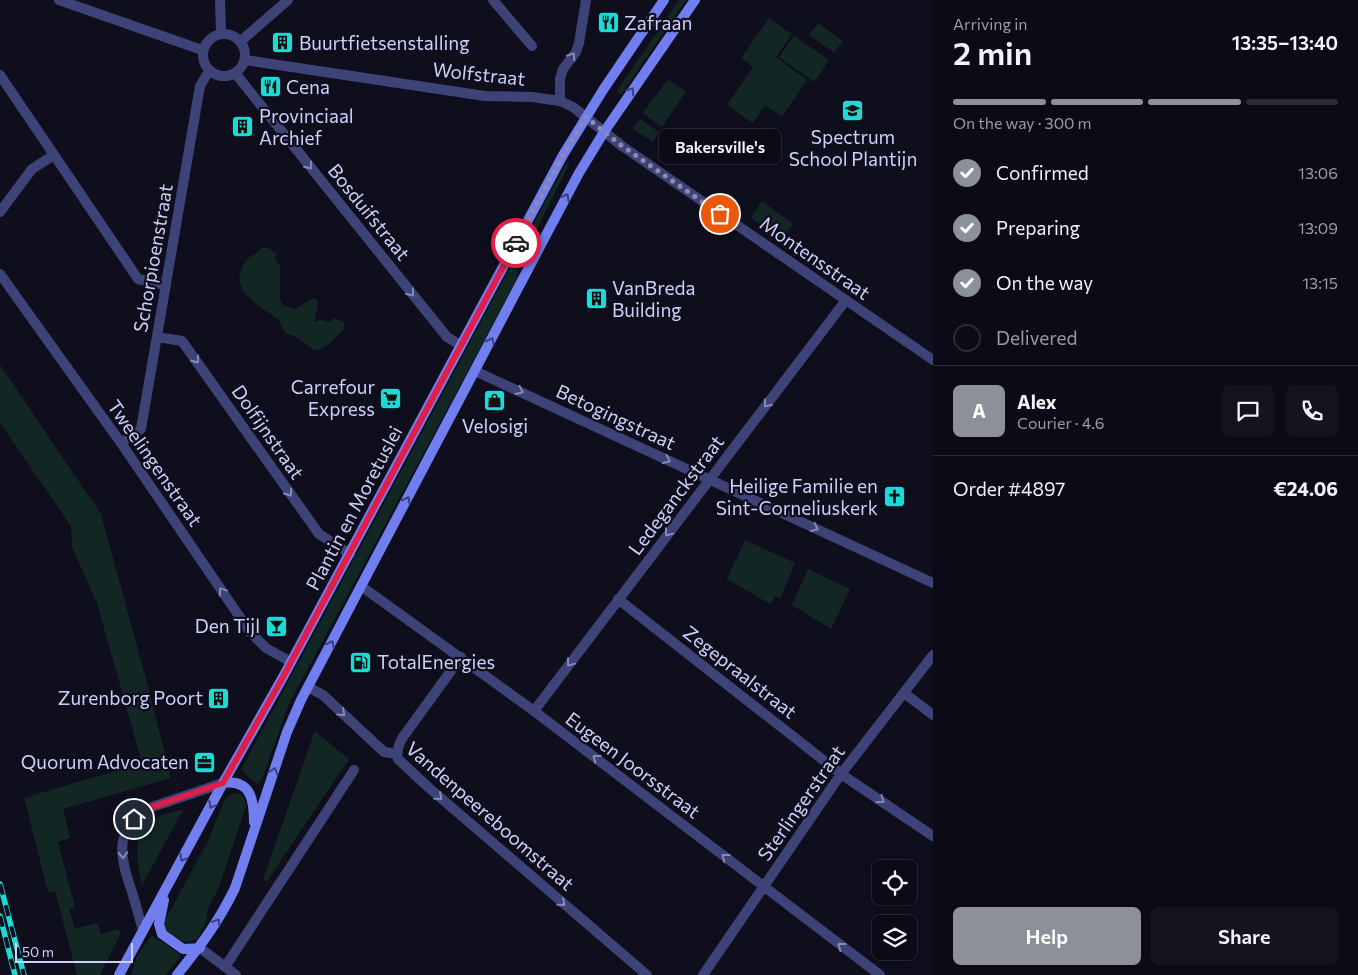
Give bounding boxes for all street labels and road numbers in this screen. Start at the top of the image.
street label: Wolfstraat [432,57,527,90]
street label: Bosduifstraat [324,159,415,265]
street label: Schorpioenstraat [128,182,177,334]
street label: Montensstraat [756,211,875,304]
street label: Betogingstraat [553,379,680,454]
street label: Dolfijnstraat [228,380,309,483]
street label: Tweelingenstraat [103,395,208,530]
street label: Plantin en Moretuslei [301,422,407,594]
street label: Ledeganckstraat [623,430,728,559]
street label: Zegepraalstraat [679,620,802,723]
street label: Eugeen Joorsstraat [562,707,705,823]
street label: Vandenpeereboomstraat [402,736,579,895]
street label: Sterlingerstraat [752,740,849,865]

